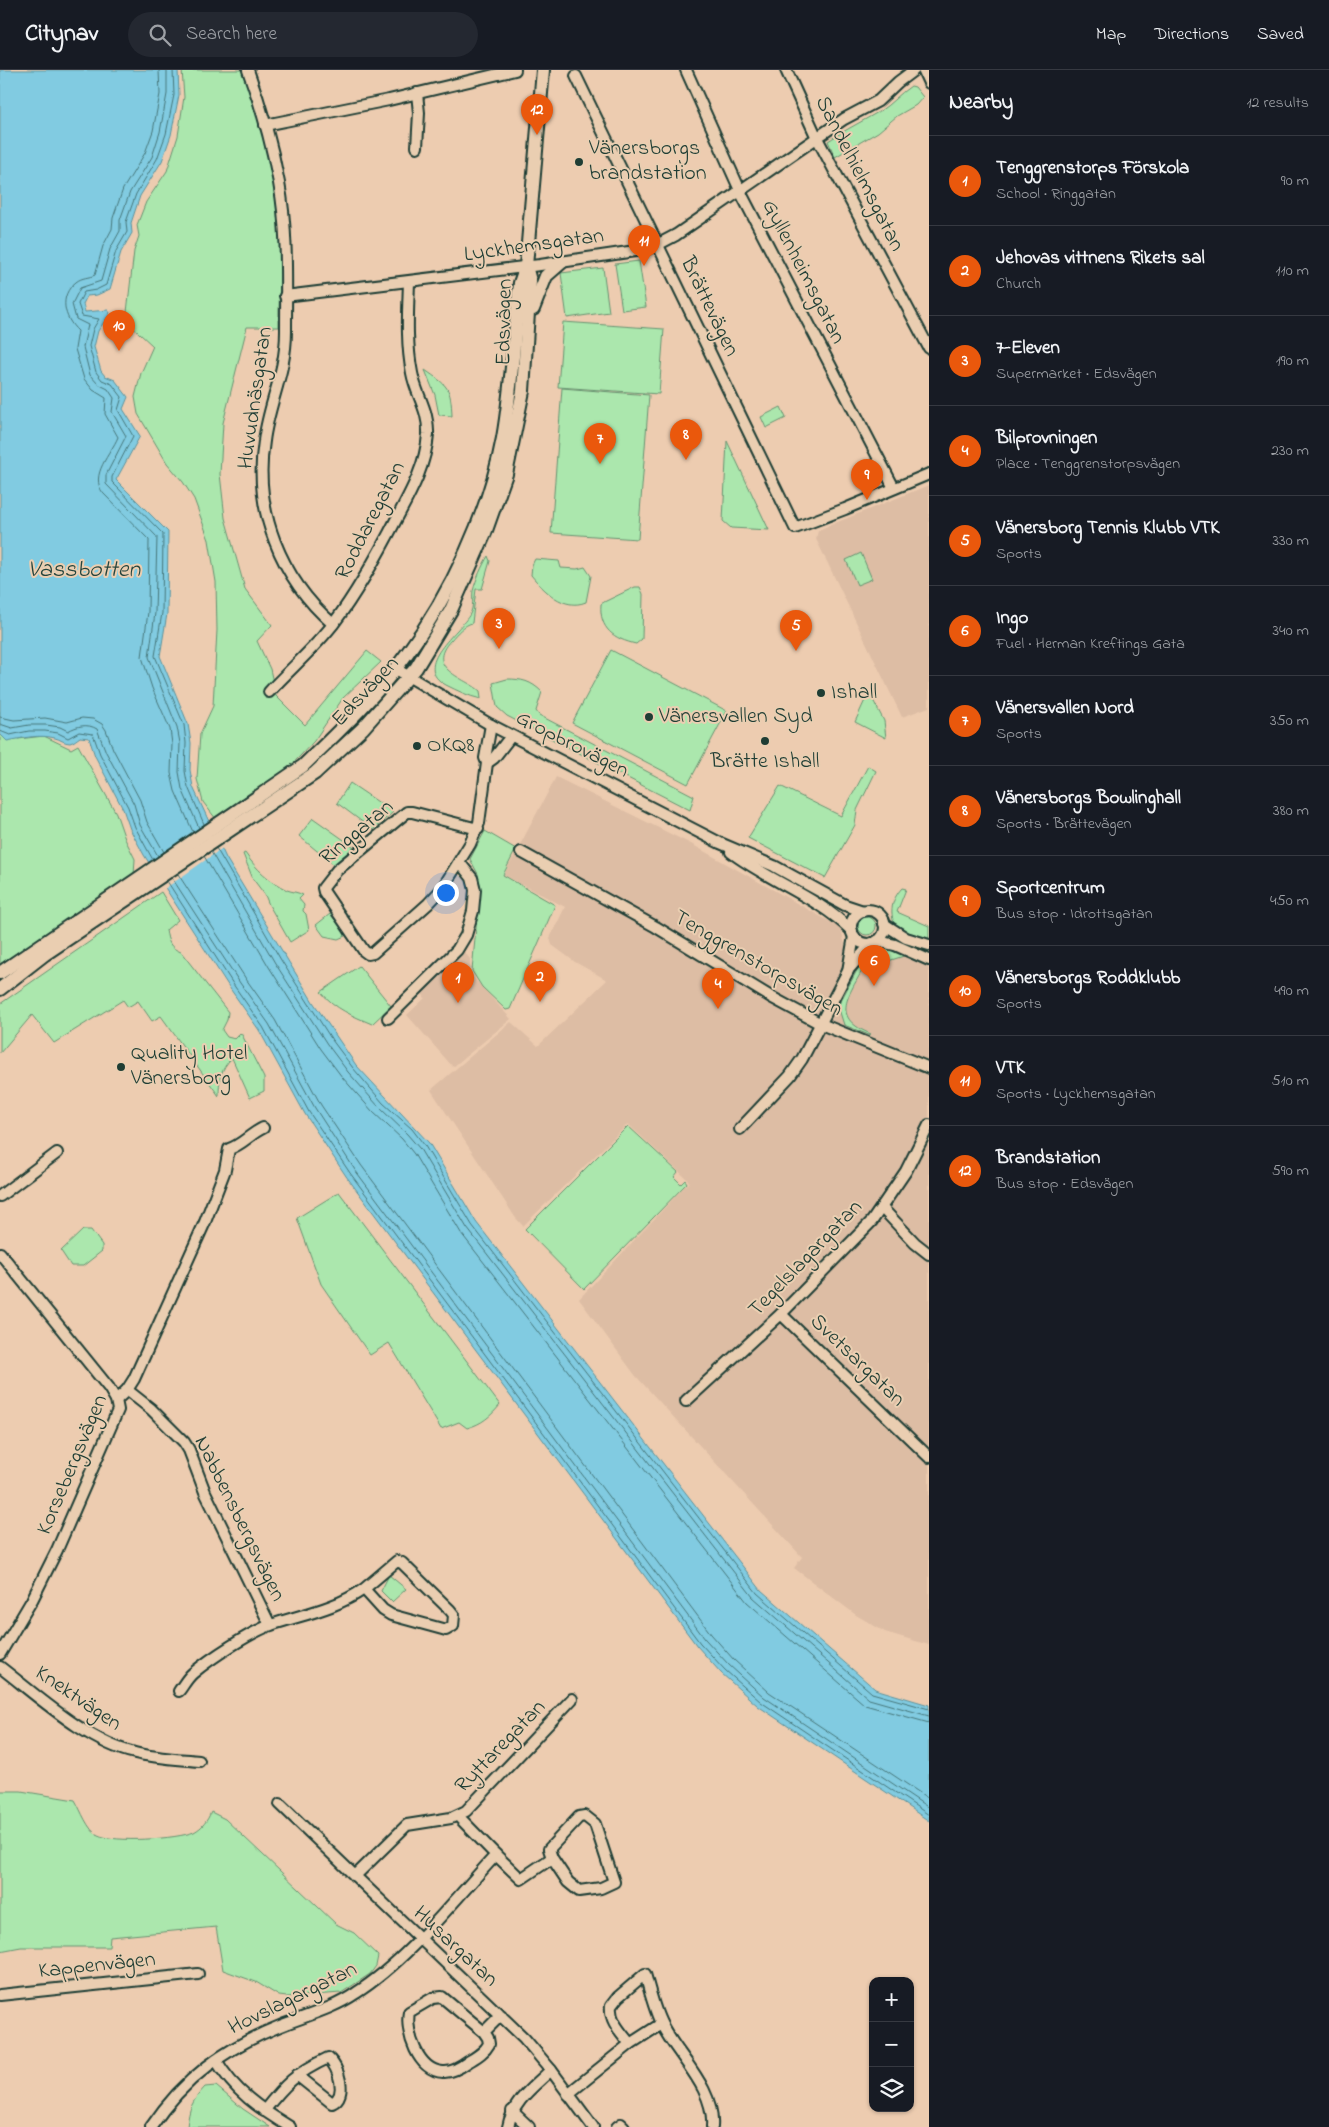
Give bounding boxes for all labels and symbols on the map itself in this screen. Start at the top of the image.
street label: Sandelhielmsgatan [805,91,912,258]
pin: 12 [521,94,553,135]
place label: Vänersborgs brandstation [588,133,707,190]
marker: Vänersborgs brandstation [573,156,585,168]
street label: Gyllenheimsgatan [752,194,853,350]
street label: Lyckhemsgatan [462,220,606,273]
pin: 11 [628,225,660,266]
street label: Brättevägen [670,251,747,363]
street label: Edsvägen [488,278,523,366]
pin: 10 [103,310,135,351]
street label: Huvudnäsgatan [230,325,283,472]
pin: 8 [670,419,702,460]
pin: 7 [584,423,616,464]
street label: Roddaregatan [328,456,415,586]
pin: 9 [851,459,883,500]
water label: Vassbotten [28,553,141,588]
pin: 3 [483,608,515,649]
pin: 5 [780,610,812,651]
street label: Edsvägen [325,649,408,735]
place label: Ishall [831,677,877,709]
marker: Ishall [815,687,827,699]
place label: Vänersvallen Syd [658,701,813,734]
street label: Gropbrovägen [509,703,634,788]
marker: Vänersvallen Syd [643,711,655,723]
place label: OKQ8 [427,730,475,762]
marker: Brätte Ishall [759,735,771,747]
marker: OKQ8 [411,740,423,752]
place label: Brätte Ishall [710,746,820,778]
street label: Ringgatan [313,792,402,875]
your location [433,880,459,906]
street label: Tenggrenstorpsvägen [667,902,849,1026]
pin: 6 [858,945,890,986]
pin: 2 [524,961,556,1002]
pin: 1 [442,962,474,1003]
pin: 4 [702,968,734,1009]
place label: Quality Hotel Vänersborg [130,1038,248,1096]
marker: Quality Hotel Vänersborg [115,1061,127,1073]
street label: Tegelslagargatan [741,1193,871,1326]
street label: Svetsargatan [801,1307,912,1416]
street label: Korsebergsvägen [29,1390,118,1541]
street label: Nabbensbergsvägen [184,1431,293,1608]
street label: Knektvägen [28,1658,128,1741]
street label: Ryttaregatan [448,1693,555,1802]
street label: Husargatan [404,1899,505,1996]
street label: Kappenvägen [37,1944,157,1989]
street label: Hovslagargatan [223,1954,363,2045]

